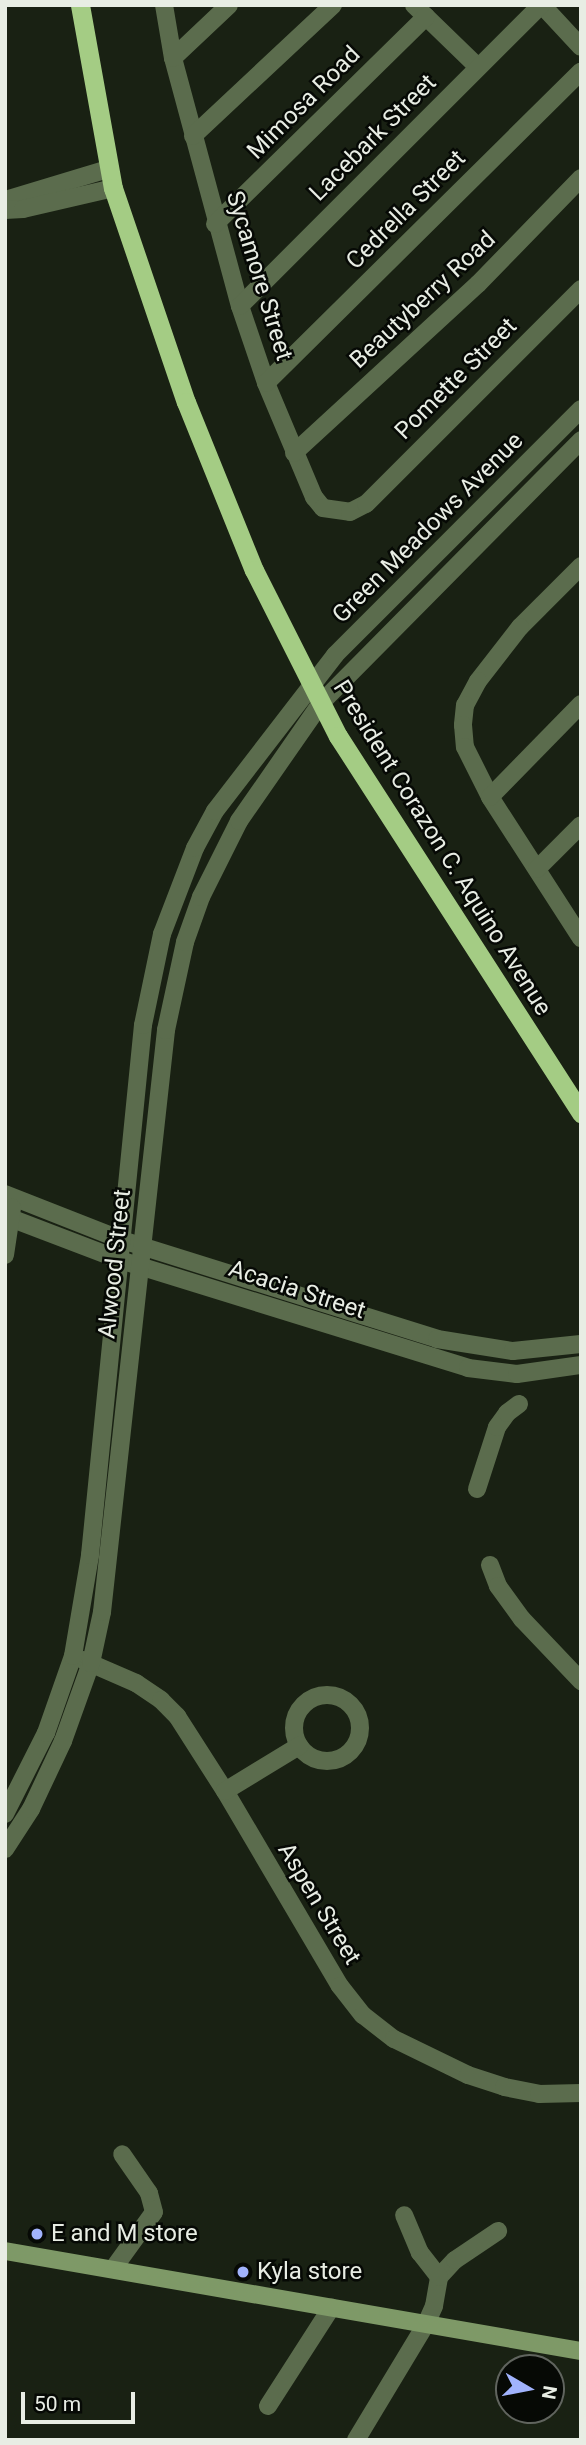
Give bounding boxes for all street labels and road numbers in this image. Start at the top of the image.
street label: Mimosa Road [241,40,367,166]
street label: Lacebark Street [304,69,442,207]
street label: Cedrella Street [340,144,472,276]
street label: Sycamore Street [220,188,298,364]
street label: Beautyberry Road [344,225,502,375]
street label: Pomette Street [389,312,523,446]
street label: Green Meadows Avenue [327,427,529,629]
street label: President Corazon C. Aquino Avenue [327,675,557,1021]
street label: Alwood Street [93,1188,137,1340]
street label: Acacia Street [225,1254,369,1326]
street label: Aspen Street [271,1838,367,1970]

